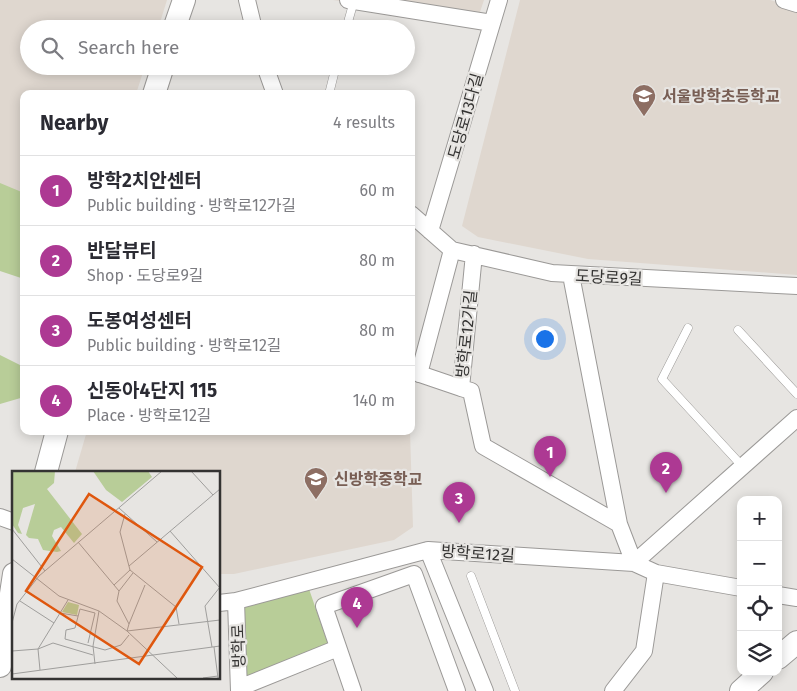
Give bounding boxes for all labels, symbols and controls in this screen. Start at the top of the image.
search box [20,20,415,75]
icon: search [38,34,66,62]
text: Search here [78,36,179,59]
street label: 도당로13다길 [444,71,487,161]
school or university icon: 서울방학초등학교 [631,83,657,117]
place label: 서울방학초등학교 [662,87,780,106]
text: Nearby [40,110,108,136]
text: 4 results [333,113,395,132]
text: 방학2치안센터 [87,169,202,192]
text: 1 [52,181,60,200]
text: 60 m [360,181,395,200]
text: Public building · 방학로12가길 [87,196,296,215]
text: 반달뷰티 [87,239,157,262]
text: 2 [52,251,60,270]
text: 80 m [359,251,395,270]
text: Shop · 도당로9길 [87,266,204,285]
street label: 도당로9길 [575,266,643,289]
street label: 방학로12가길 [452,289,481,379]
text: 도봉여성센터 [87,309,192,332]
text: 3 [52,321,60,340]
text: 80 m [359,321,395,340]
your location [532,326,558,352]
text: Public building · 방학로12길 [87,336,282,355]
text: 신동아4단지 115 [87,379,217,402]
text: 4 [51,391,61,410]
text: 140 m [353,391,395,410]
text: Place · 방학로12길 [87,406,212,425]
pin: 1 [534,436,566,477]
pin: 2 [650,452,682,493]
school or university icon: 신방학중학교 [303,466,329,500]
place label: 신방학중학교 [334,470,423,489]
inset map [12,471,220,678]
pin: 3 [443,482,475,523]
map controls [737,496,782,676]
button: + [737,496,782,541]
street label: 방학로12길 [441,541,515,566]
button: − [737,541,782,586]
button: locate [737,586,782,631]
pin: 4 [341,587,373,628]
street label: 방학로 [228,623,249,668]
button: layers [737,631,782,676]

